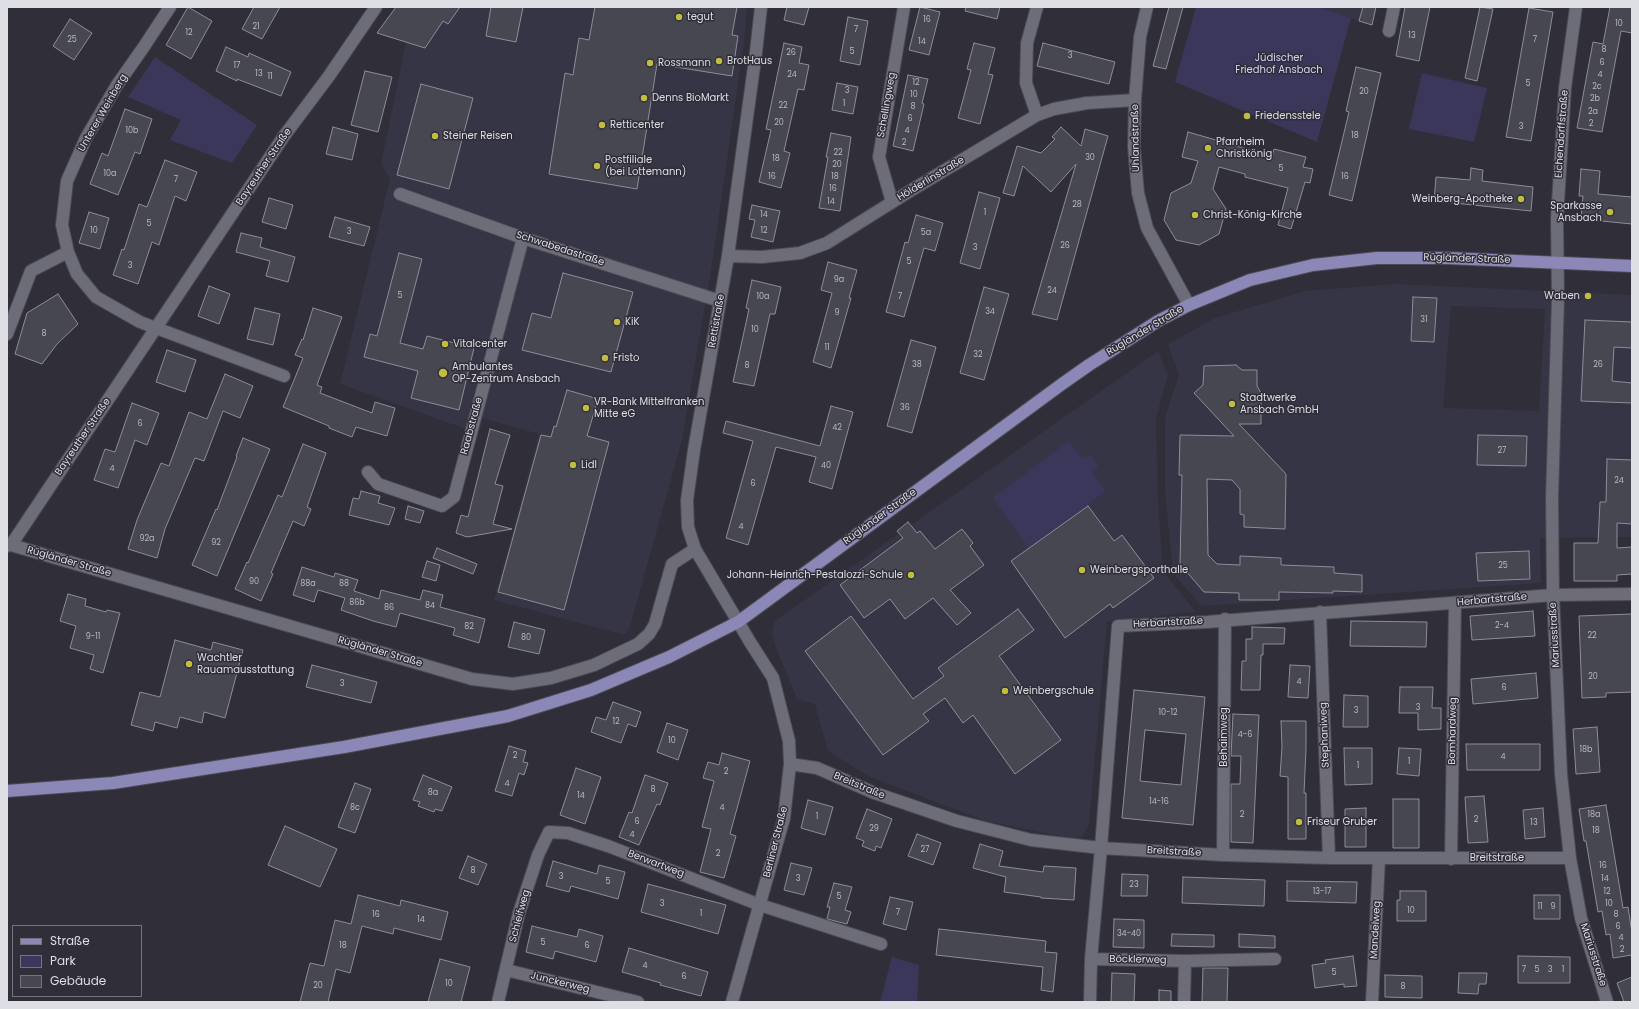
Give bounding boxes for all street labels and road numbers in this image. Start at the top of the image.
street label: Schellingweg [875,71,899,139]
street label: Unterer Weinberg [76,72,130,154]
street label: Eichendorffstraße [1553,89,1571,179]
street label: Uhlandstraße [1129,104,1143,172]
street label: Bayreuther Straße [234,126,294,208]
street label: Hölderlinstraße [895,154,967,204]
street label: Schwabedastraße [514,229,606,269]
street label: Rügländer Straße [1423,251,1511,267]
street label: Rettistraße [706,293,728,349]
street label: Rügländer Straße [1105,303,1185,359]
street label: Bayreuther Straße [53,396,113,478]
street label: Raabstraße [459,396,485,456]
street label: Rügländer Straße [841,487,919,547]
street label: Rügländer Straße [25,544,113,580]
street label: Herbartstraße [1457,591,1527,609]
street label: Mariusstraße [1547,602,1563,668]
street label: Herbartstraße [1133,615,1203,631]
street label: Rügländer Straße [336,634,424,670]
street label: Bomhardweg [1446,697,1460,765]
street label: Stephaniweg [1318,702,1332,768]
street label: Behaimweg [1218,707,1230,767]
street label: Breitstraße [832,770,886,802]
street label: Berliner Straße [761,805,791,879]
street label: Breitstraße [1146,845,1202,859]
street label: Berwartweg [626,848,686,880]
street label: Breitstraße [1470,852,1524,864]
street label: Schleifweg [507,888,533,944]
street label: Mandelweg [1368,901,1384,959]
street label: Mariusstraße [1577,922,1609,988]
street label: Böcklerweg [1109,954,1167,966]
street label: Junckerweg [529,970,591,996]

